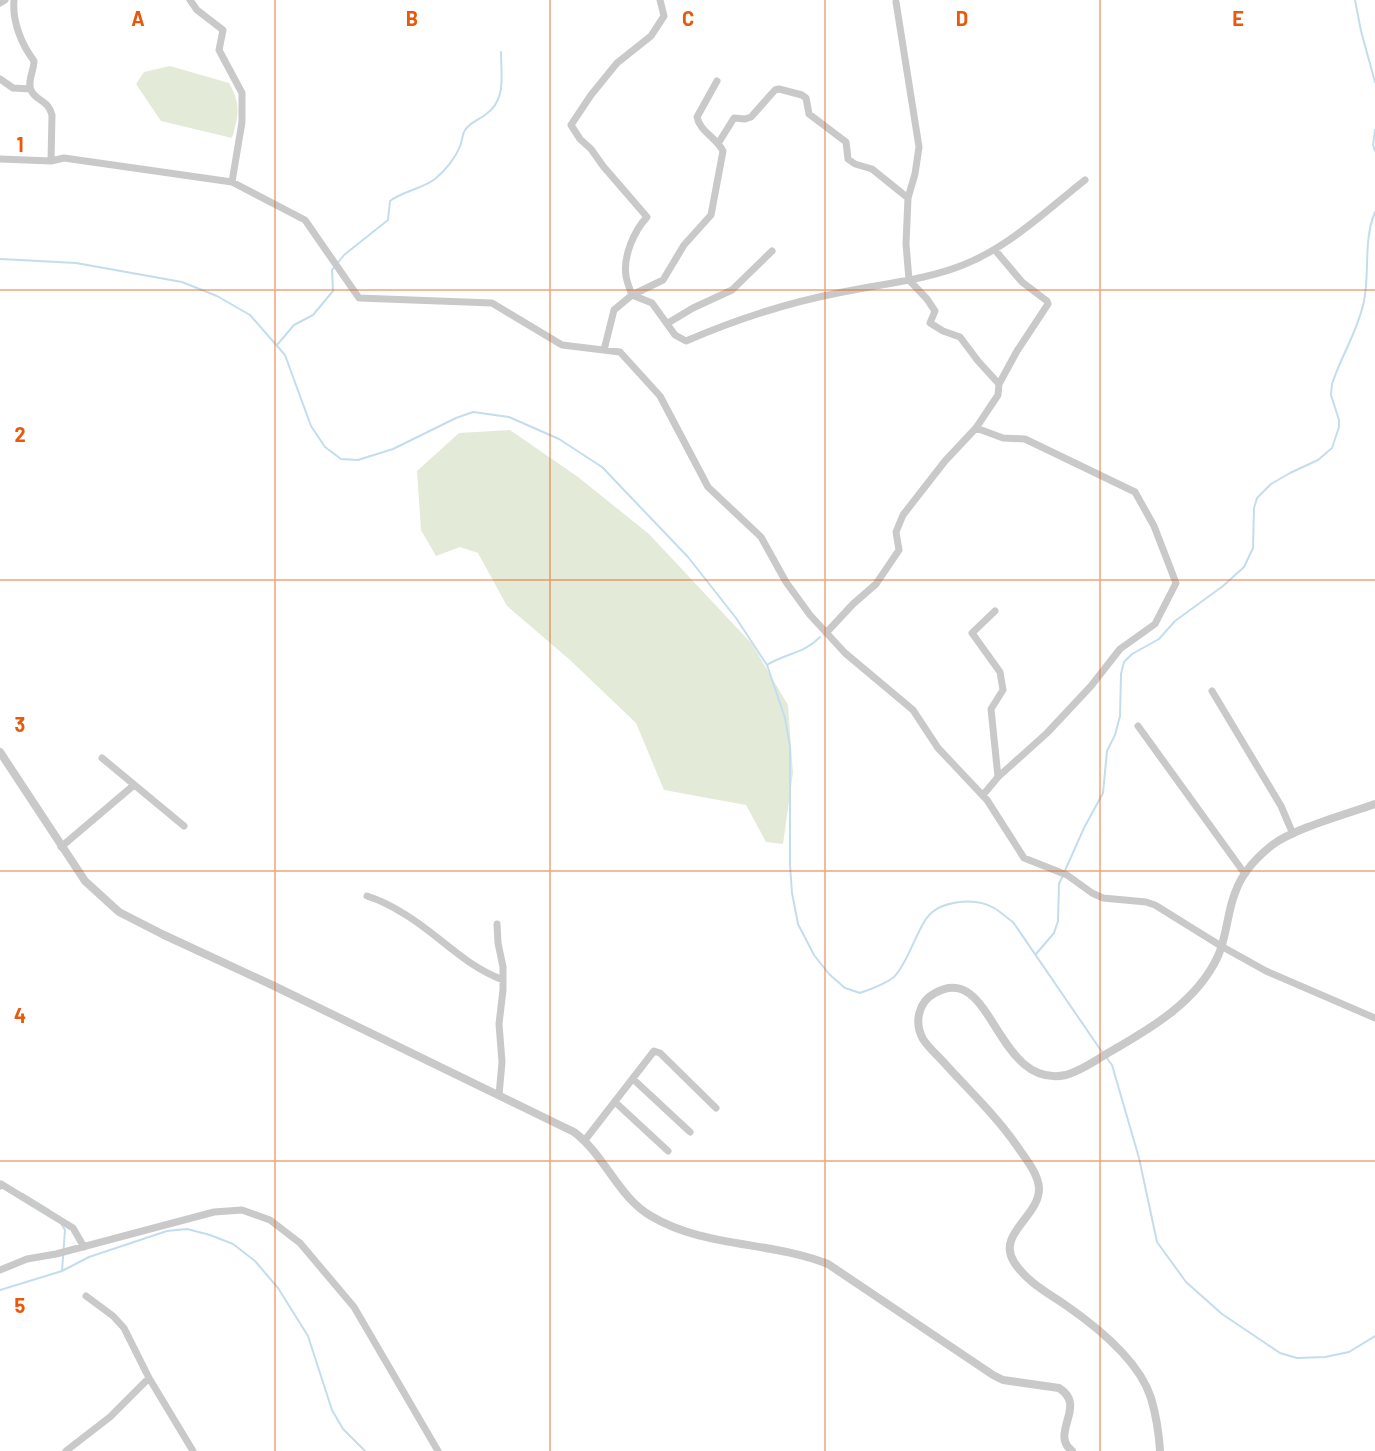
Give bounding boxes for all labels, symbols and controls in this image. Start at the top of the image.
text: A [131,6,145,30]
text: B [406,6,418,30]
text: C [682,6,694,30]
text: D [956,6,968,30]
text: E [1232,6,1244,30]
text: 1 [16,132,24,156]
text: 2 [14,422,26,446]
text: 3 [15,712,25,736]
text: 4 [14,1003,26,1027]
text: 5 [15,1293,26,1317]

